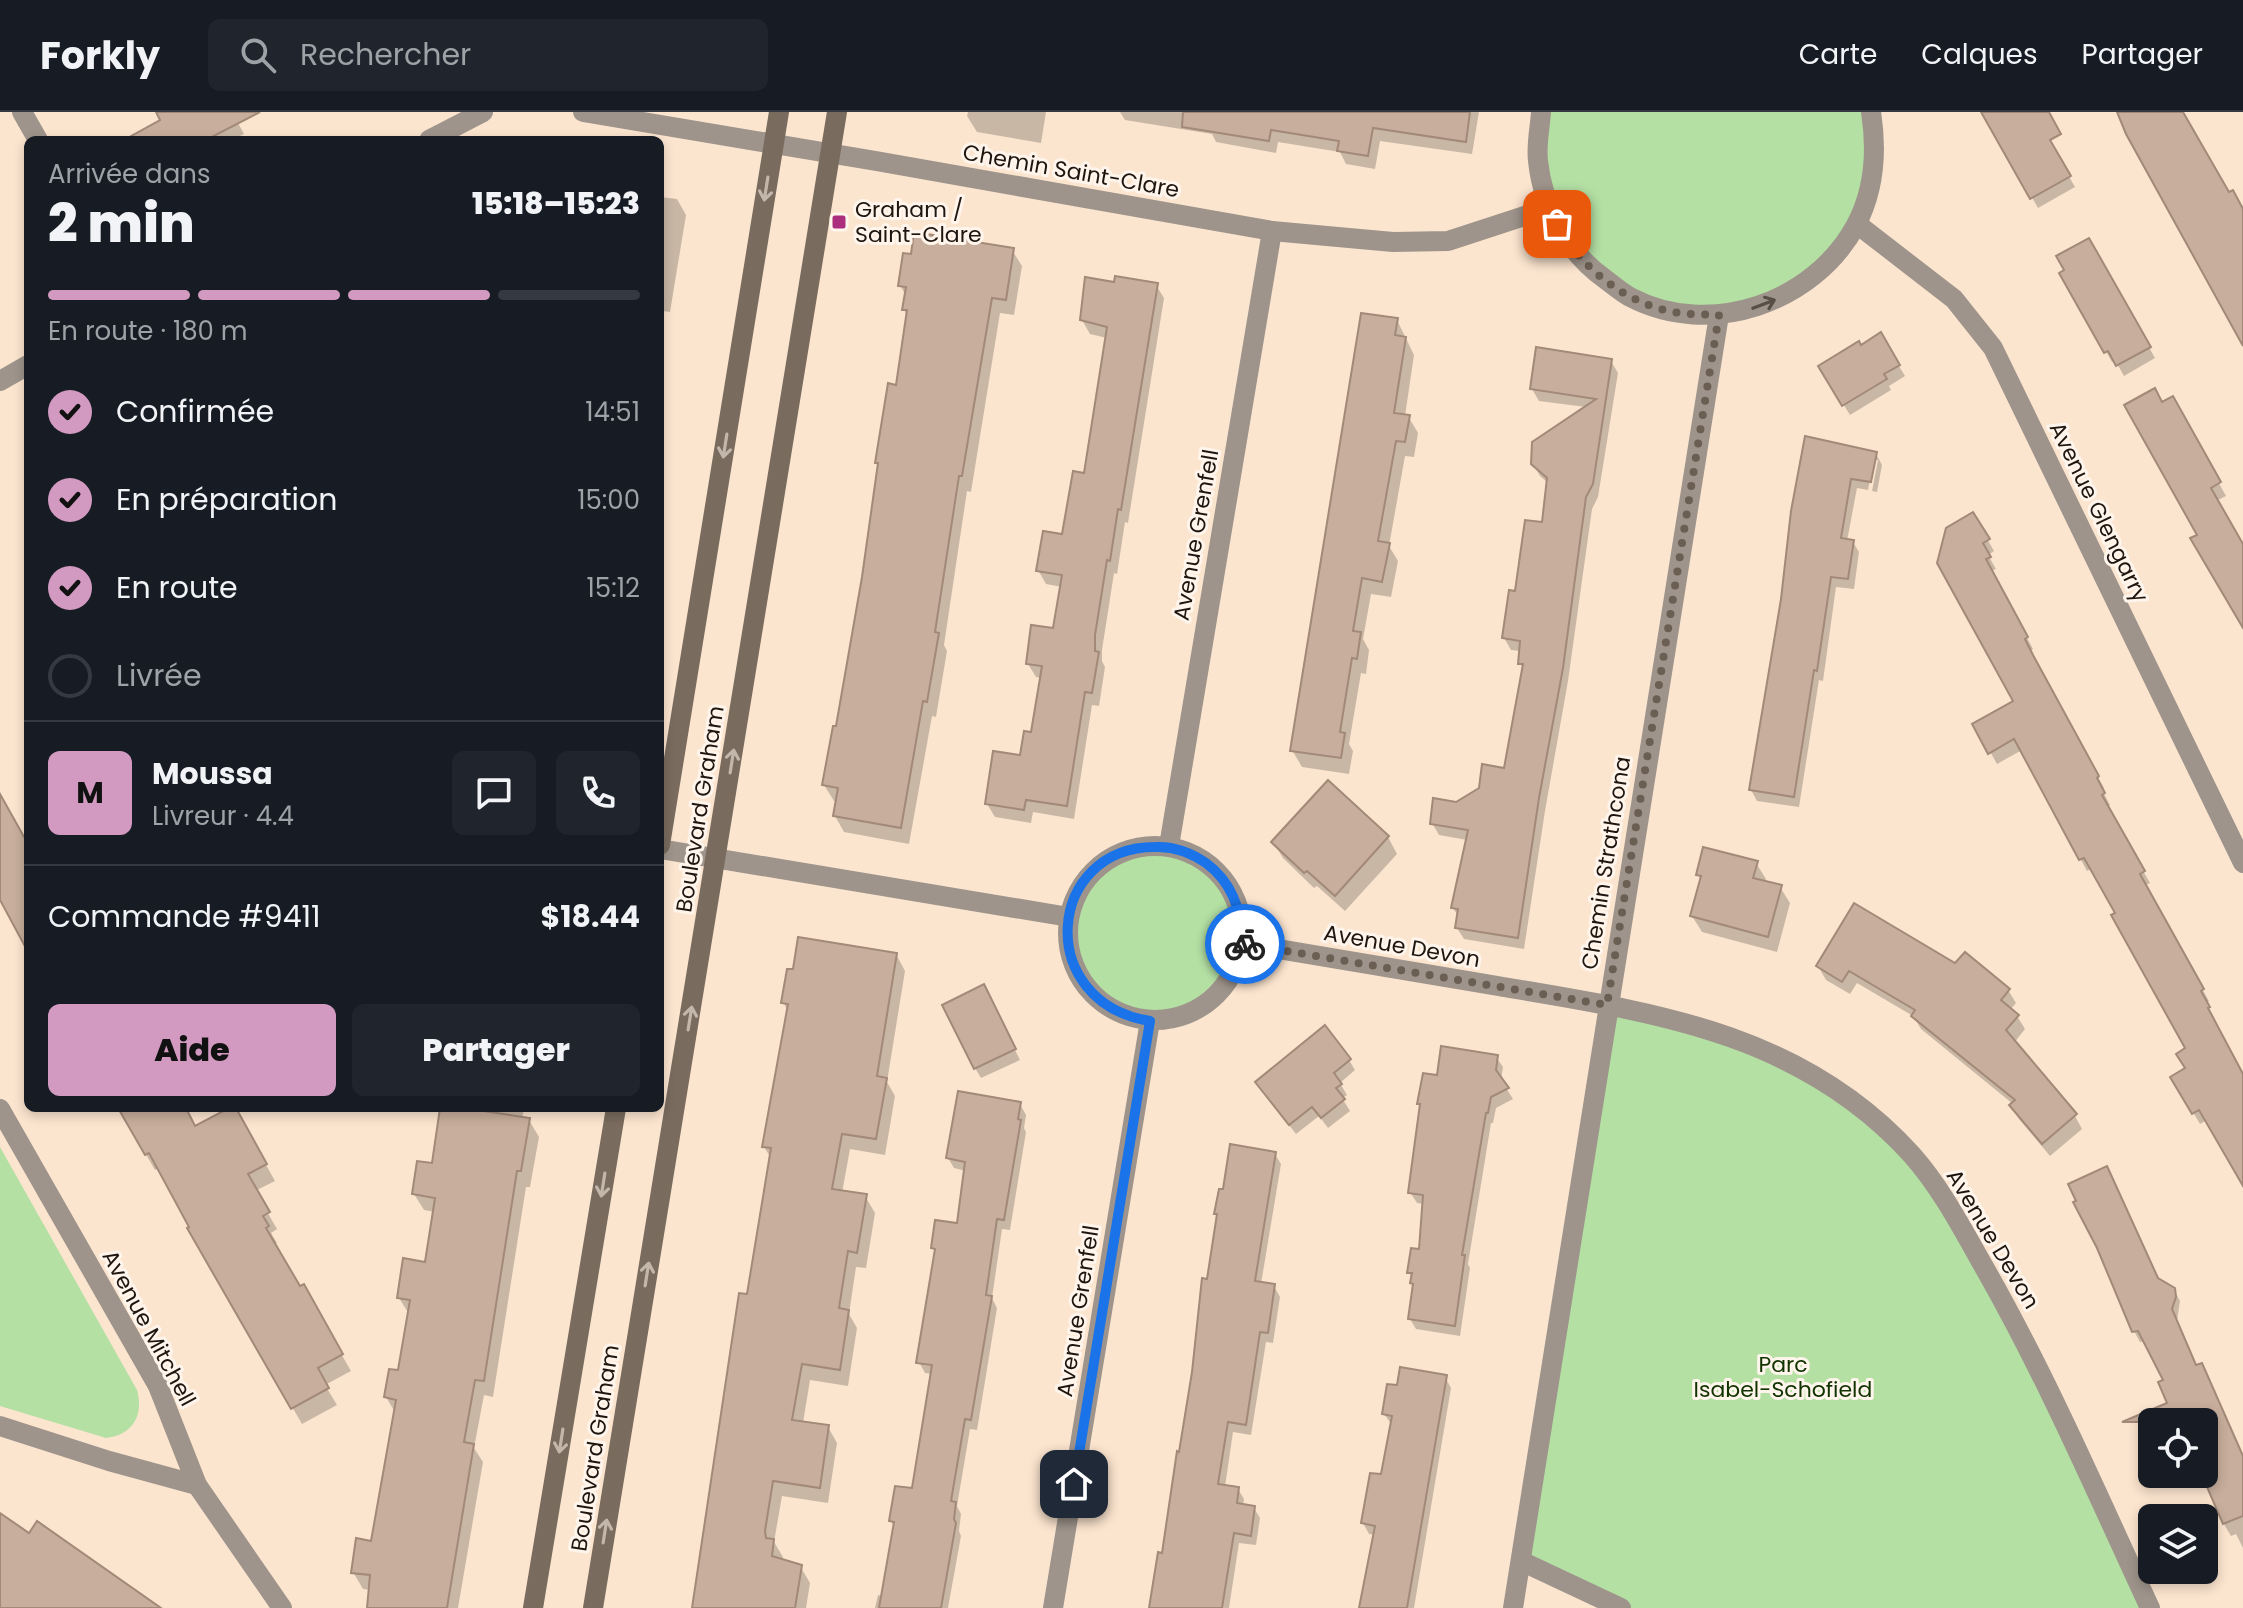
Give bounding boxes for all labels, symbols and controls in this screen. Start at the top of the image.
search box [208,19,768,91]
text: Forkly [40,29,160,82]
icon: search [236,33,280,77]
text: Rechercher [300,33,471,76]
text: Carte [1799,35,1877,74]
text: Calques [1921,35,2038,74]
text: Partager [2082,35,2203,74]
street label: Chemin Saint-Clare [960,137,1182,205]
text: Arrivée dans [48,156,210,192]
one-way arrow [758,176,773,201]
text: 15:18–15:23 [472,182,640,225]
text: 2 min [48,187,195,260]
pin [1523,190,1591,258]
place label: Graham / Saint-Clare [855,194,982,250]
icon: bag [1535,202,1579,246]
marker: Graham / Saint-Clare [830,213,848,231]
one-way arrow [1751,296,1776,310]
text: En route · 180 m [48,313,248,349]
icon: check [48,390,92,434]
text: Confirmée [116,390,274,433]
text: 14:51 [585,394,640,430]
street label: Avenue Glengarry [2042,417,2156,608]
one-way arrow [716,432,731,458]
street label: Avenue Grenfell [1166,447,1226,623]
icon: check [48,478,92,522]
text: En préparation [116,478,337,521]
text: 15:00 [577,482,640,518]
icon: check [48,566,92,610]
text: En route [116,566,238,609]
text: 15:12 [587,570,640,606]
text: Livrée [116,654,202,697]
street label: Boulevard Graham [668,704,732,914]
one-way arrow [725,749,740,775]
button: chat [452,751,536,835]
button: phone [556,751,640,835]
text: Moussa [152,752,273,795]
street label: Chemin Strathcona [1574,754,1638,972]
text: M [76,771,104,814]
text: Livreur · 4.4 [152,798,294,834]
text: Commande #9411 [48,895,321,938]
text: $18.44 [540,895,640,938]
courier [1205,904,1285,984]
street label: Avenue Devon [1321,917,1483,975]
icon: bike [1223,922,1267,966]
button: Aide [48,1004,336,1096]
button: Partager [352,1004,640,1096]
one-way arrow [683,1006,698,1031]
street label: Avenue Devon [1939,1163,2047,1315]
one-way arrow [595,1172,610,1197]
street label: Avenue Grenfell [1049,1223,1107,1399]
street label: Avenue Mitchell [95,1244,203,1412]
one-way arrow [641,1262,656,1288]
street label: Boulevard Graham [563,1343,627,1553]
park label: Parc Isabel-Schofield [1694,1349,1872,1405]
map controls [2138,1408,2218,1584]
button: locate [2138,1408,2218,1488]
one-way arrow [553,1428,568,1454]
pin [1040,1450,1108,1518]
icon: home [1052,1462,1096,1506]
button: layers [2138,1504,2218,1584]
one-way arrow [598,1519,613,1544]

